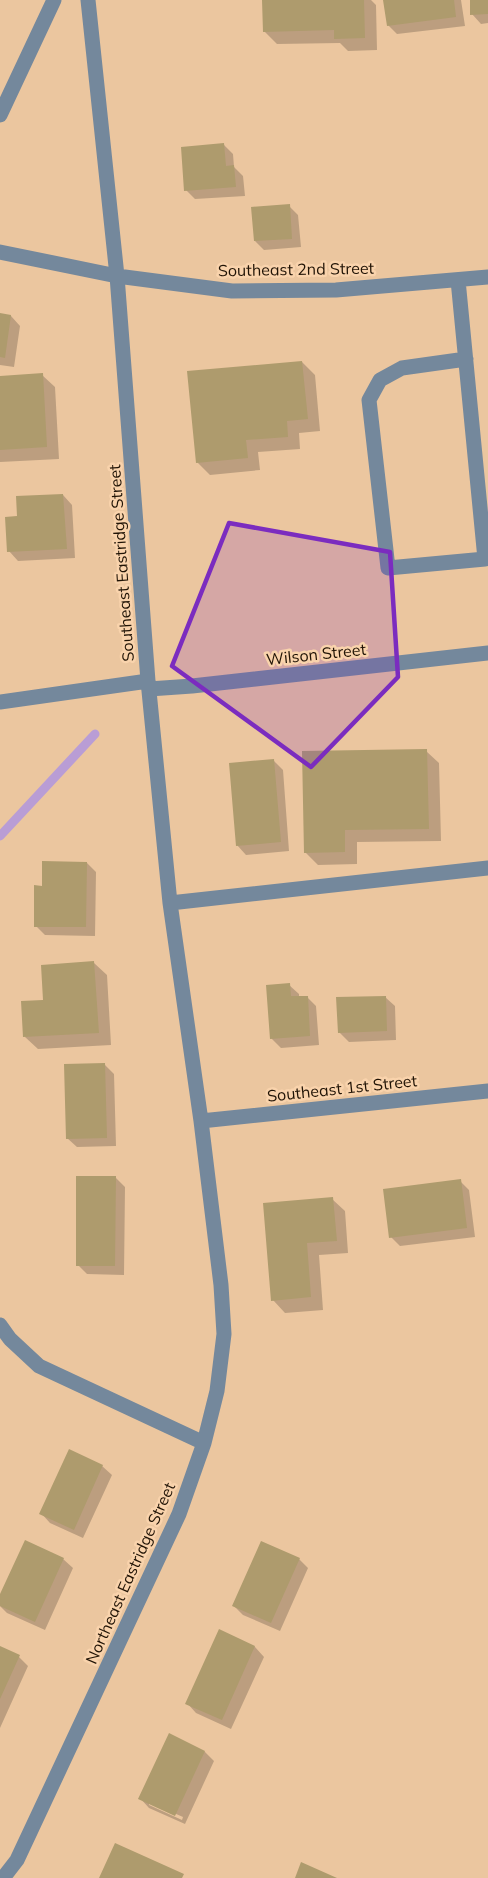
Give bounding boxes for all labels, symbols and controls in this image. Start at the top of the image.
street label: Southeast 2nd Street [218,258,375,280]
street label: Southeast Eastridge Street [104,463,138,662]
street label: Wilson Street [265,639,367,669]
street label: Southeast 1st Street [266,1070,418,1106]
street label: Northeast Eastridge Street [81,1479,179,1667]

